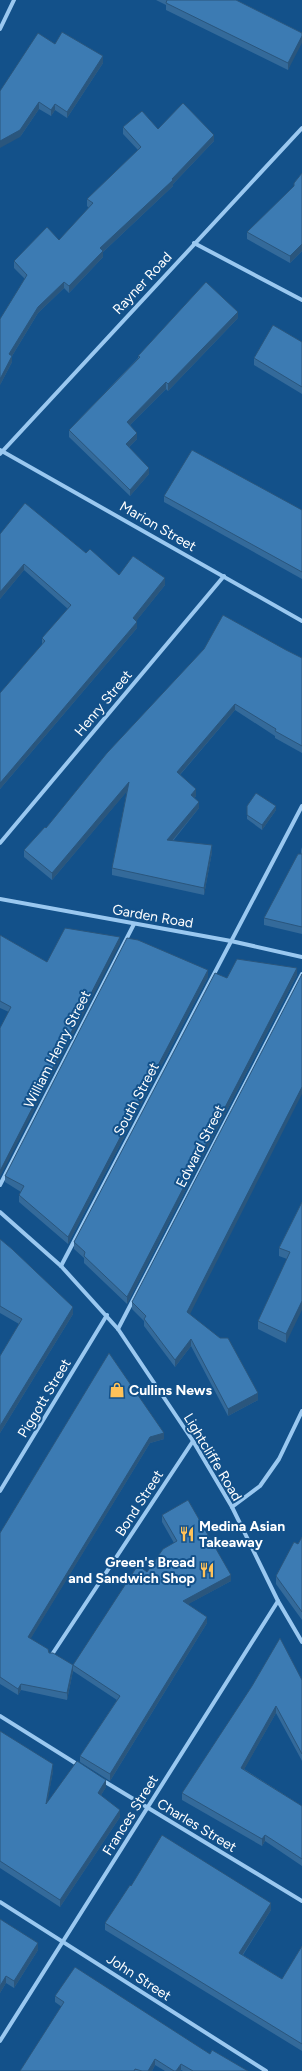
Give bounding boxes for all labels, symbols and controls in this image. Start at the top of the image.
street label: Rayner Road [109,249,176,318]
street label: Marion Street [116,498,199,555]
street label: Henry Street [71,667,136,740]
street label: Garden Road [111,901,195,932]
street label: William Henry Street [21,988,94,1111]
street label: South Street [110,1060,163,1139]
street label: Edward Street [172,1102,228,1190]
street label: Piggott Street [14,1356,75,1441]
shop icon: Cullins News [108,1381,126,1399]
place label: Cullins News [129,1382,212,1399]
street label: Lightcliffe Road [180,1410,245,1504]
street label: Bond Street [112,1467,167,1540]
place label: Medina Asian Takeaway [199,1518,285,1551]
restaurant icon: Medina Asian Takeaway [178,1525,196,1543]
place label: Green's Bread and Sandwich Shop [68,1554,195,1587]
restaurant icon: Green's Bread and Sandwich Shop [198,1561,216,1579]
street label: Frances Street [99,1772,162,1859]
street label: Charles Street [154,1795,240,1856]
street label: John Street [103,1950,174,2005]

